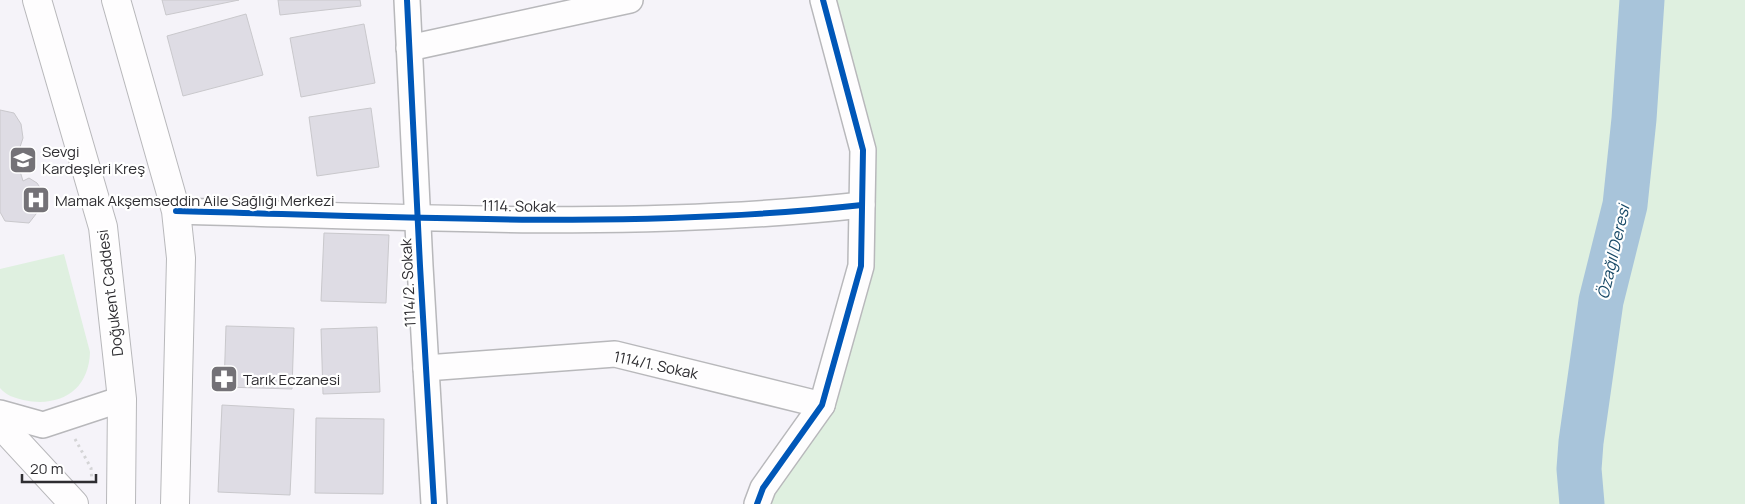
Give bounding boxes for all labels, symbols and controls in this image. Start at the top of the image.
place label: Sevgi Kardeşleri Kreş [42,141,145,179]
school or university icon: Sevgi Kardeşleri Kreş [8,145,38,175]
hospital icon: Mamak Akşemseddin Aile Sağlığı Merkezi [21,185,51,215]
place label: Mamak Akşemseddin Aile Sağlığı Merkezi [55,190,335,211]
street label: 1114. Sokak [482,195,557,217]
water label: Özağıl Deresi [1592,201,1635,301]
street label: Doğukent Caddesi [92,228,128,358]
street label: 1114/2. Sokak [395,238,421,328]
street label: 1114/1. Sokak [612,346,701,384]
pharmacy icon: Tarık Eczanesi [209,364,239,394]
place label: Tarık Eczanesi [243,369,340,390]
scale bar [22,452,96,484]
text: 20 m [30,458,63,479]

